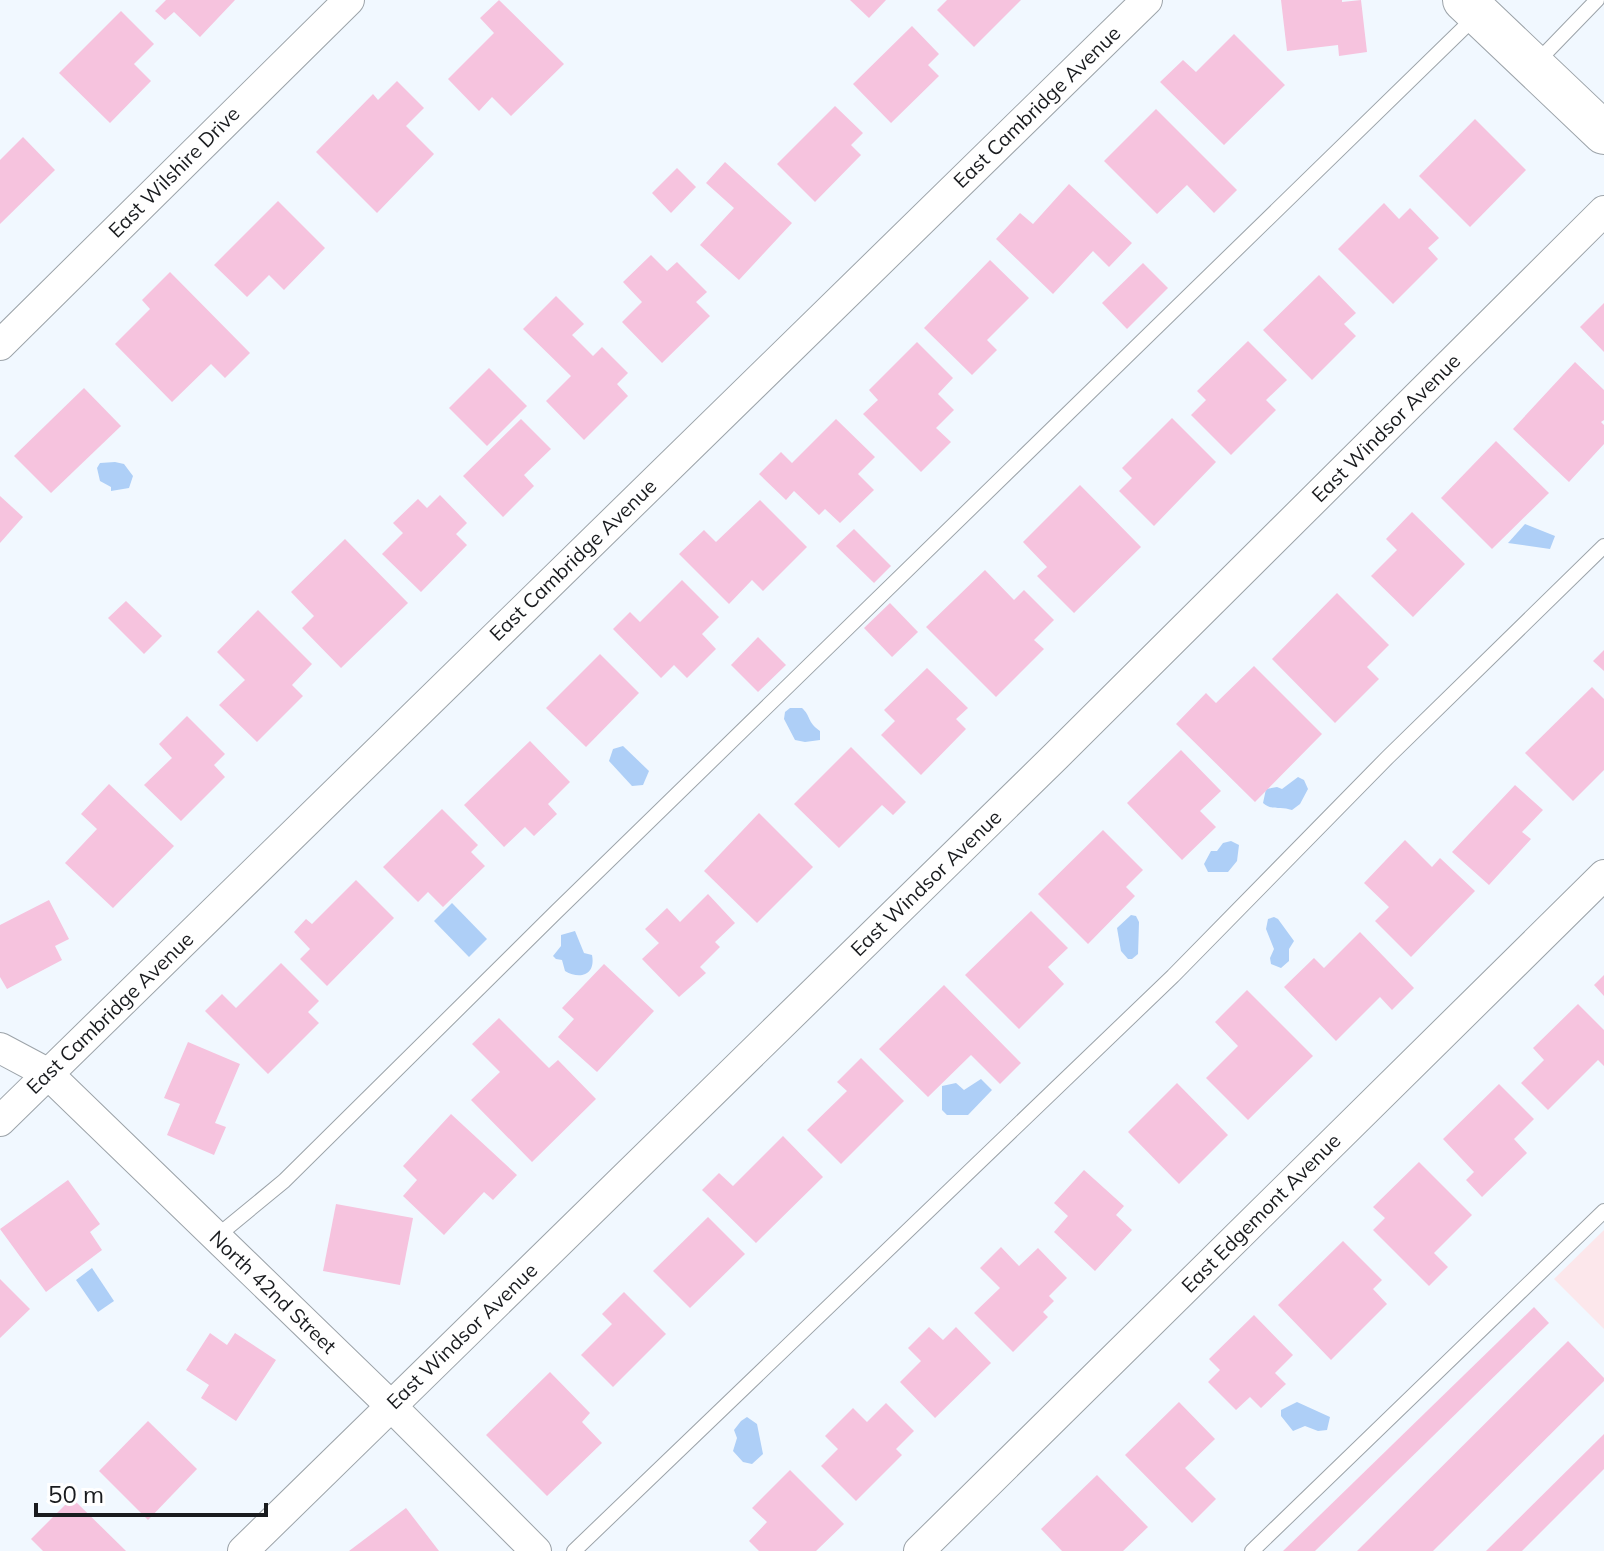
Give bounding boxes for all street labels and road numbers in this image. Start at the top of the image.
street label: East Cambridge Avenue [948,20,1125,193]
street label: East Wilshire Drive [103,101,244,242]
street label: East Windsor Avenue [1306,348,1465,507]
street label: East Cambridge Avenue [484,473,661,646]
street label: East Windsor Avenue [845,804,1006,961]
street label: East Cambridge Avenue [21,926,198,1099]
street label: East Edgemont Avenue [1176,1128,1345,1297]
street label: North 42nd Street [205,1225,342,1358]
street label: East Windsor Avenue [381,1257,542,1414]

